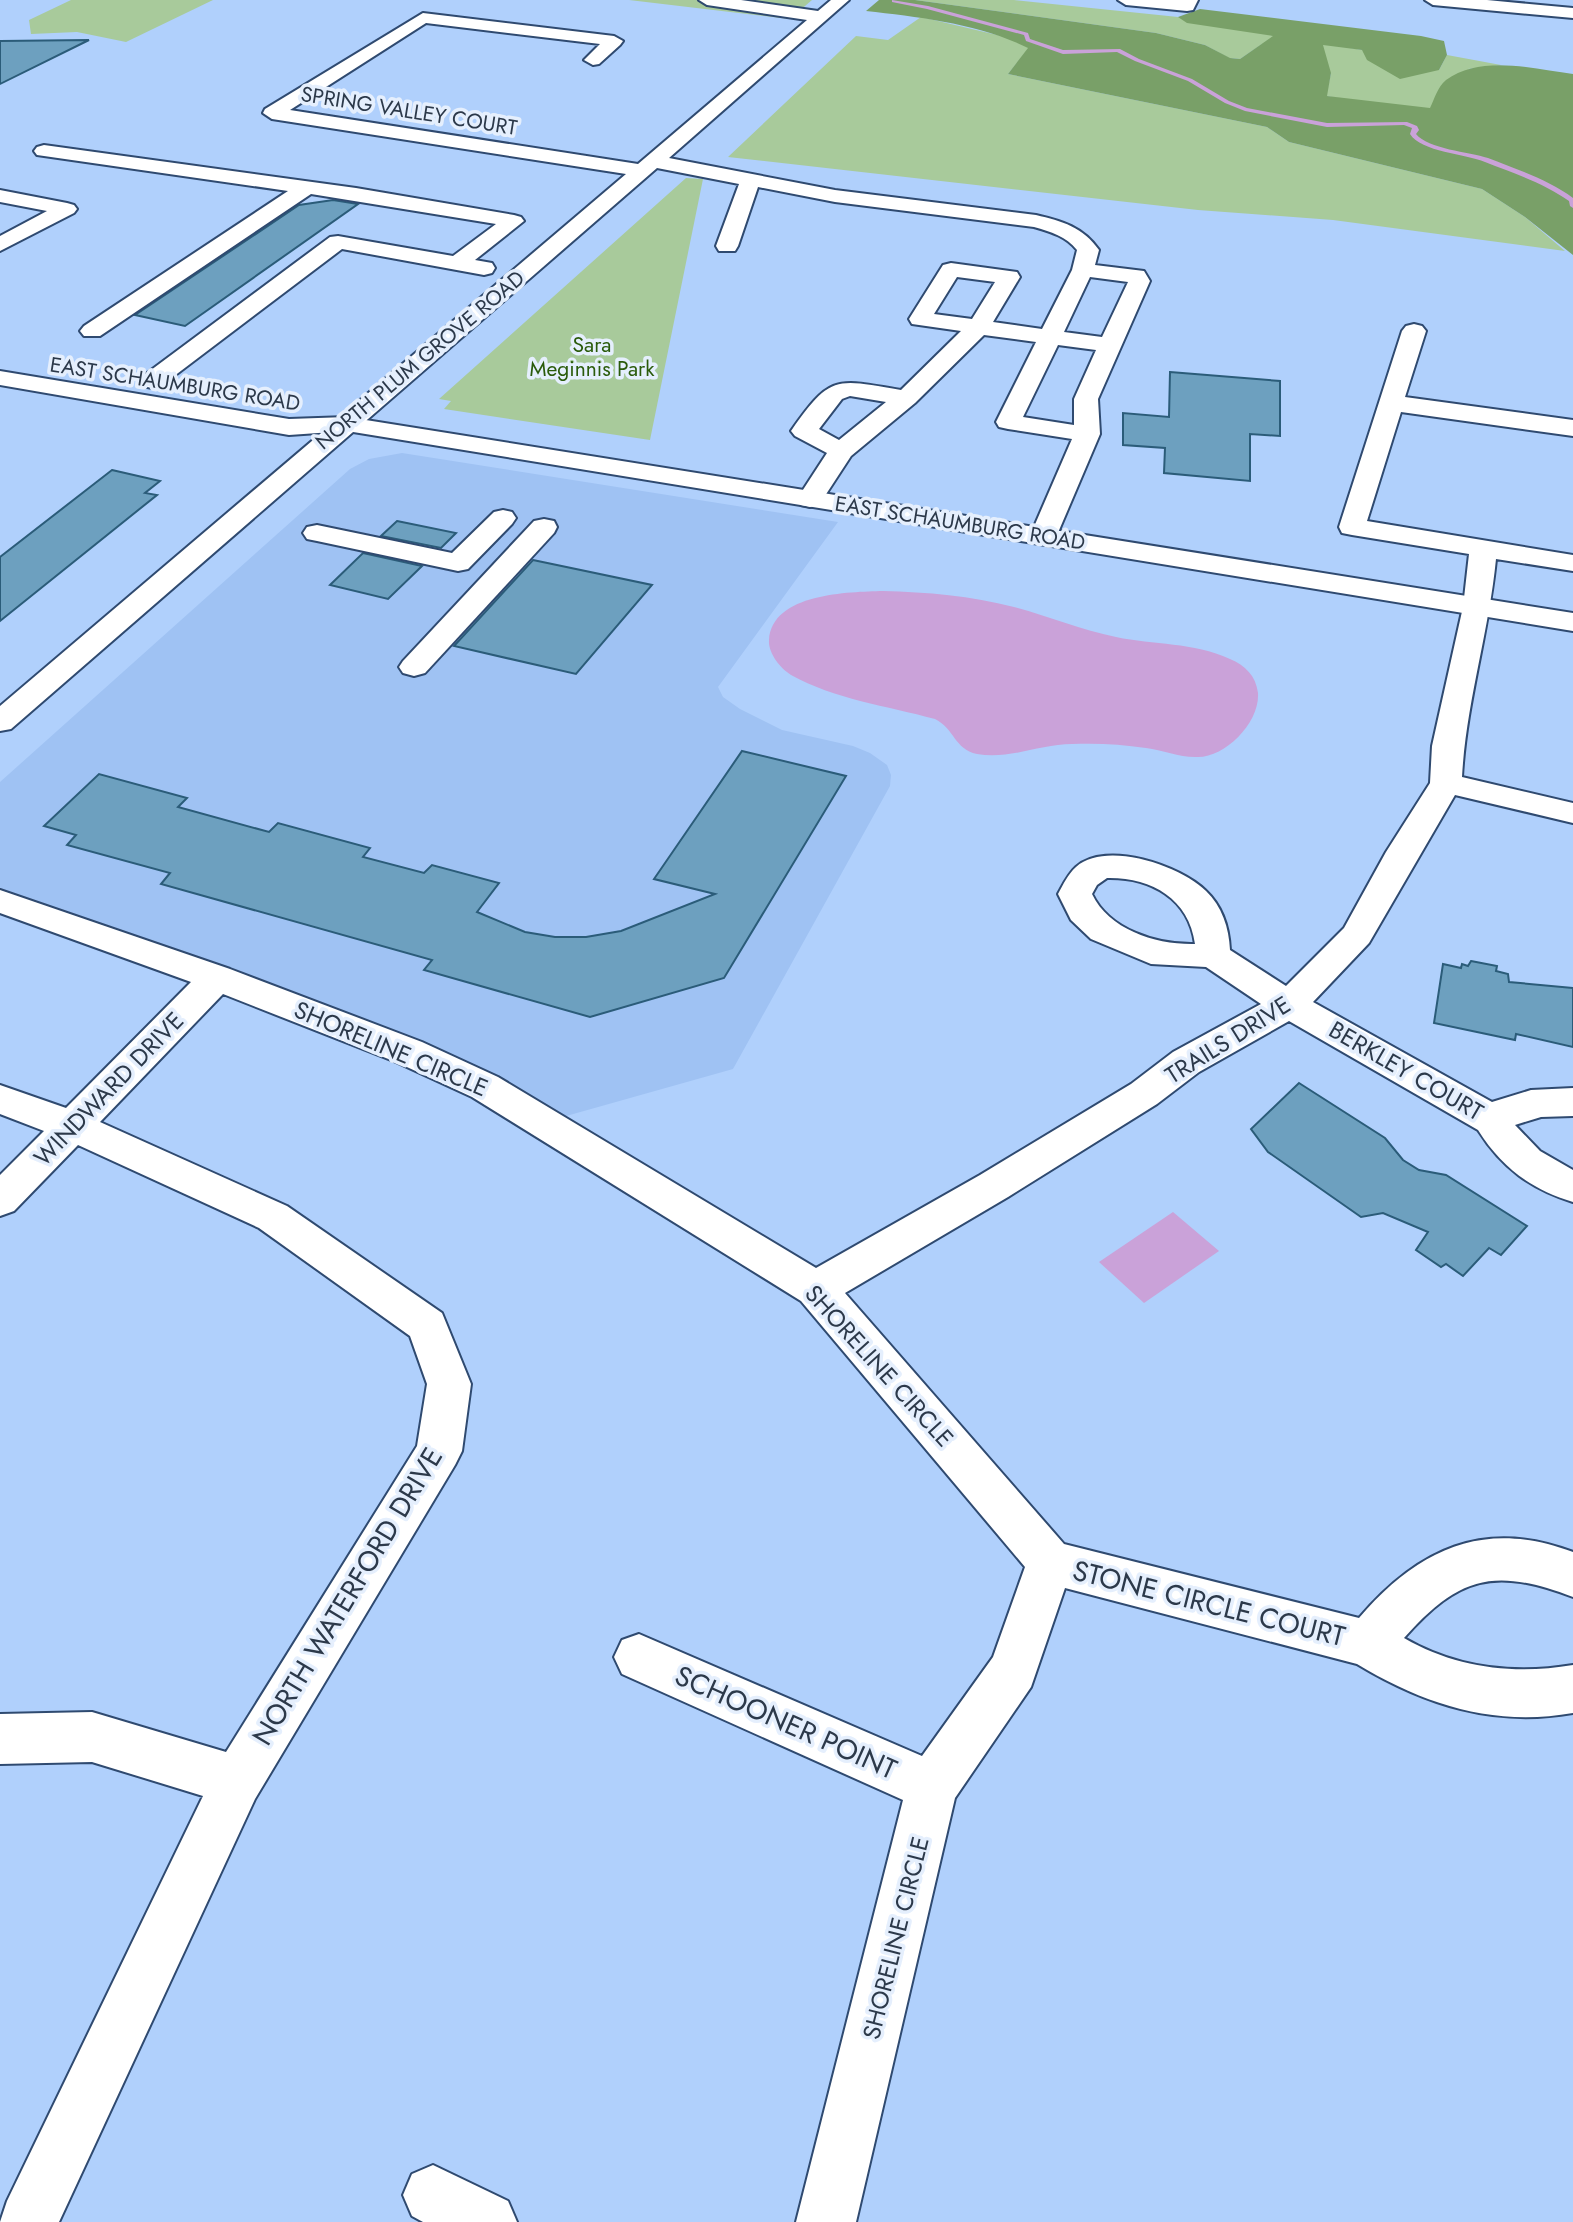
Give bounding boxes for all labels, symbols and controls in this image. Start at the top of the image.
street label: SPRING VALLEY COURT [299,79,520,143]
street label: NORTH PLUM GROVE ROAD [309,263,531,457]
park label: Sara Meginnis Park [530,330,655,384]
street label: EAST SCHAUMBURG ROAD [48,349,302,419]
street label: EAST SCHAUMBURG ROAD [833,488,1087,558]
street label: TRAILS DRIVE [1158,987,1297,1092]
street label: SHORELINE CIRCLE [289,992,494,1105]
street label: WINDWARD DRIVE [26,1004,192,1174]
street label: BERKLEY COURT [1322,1012,1490,1129]
street label: SHORELINE CIRCLE [797,1277,962,1455]
street label: NORTH WATERFORD DRIVE [242,1439,453,1753]
street label: STONE CIRCLE COURT [1068,1550,1349,1657]
street label: SCHOONER POINT [668,1655,903,1790]
street label: SHORELINE CIRCLE [853,1833,938,2043]

